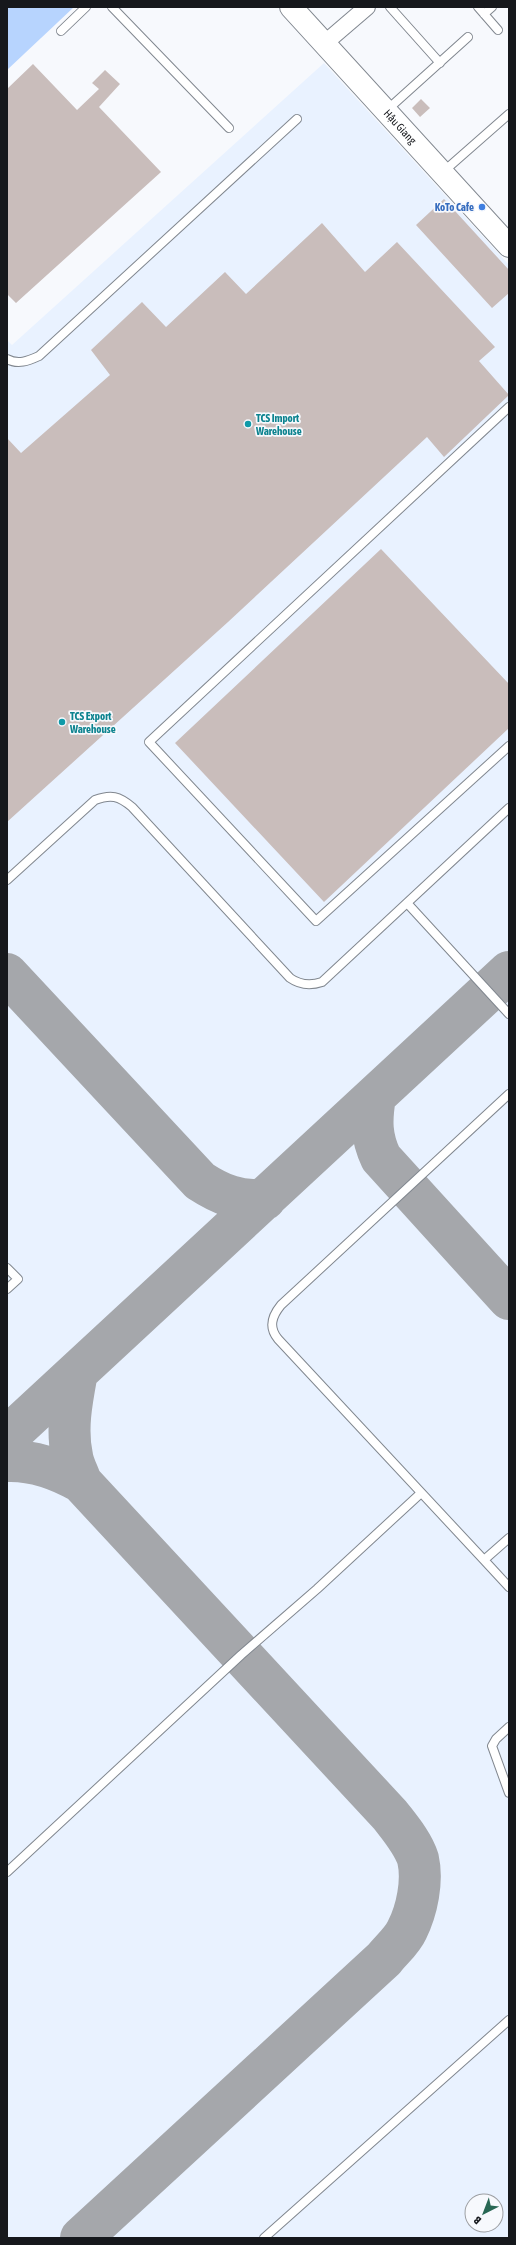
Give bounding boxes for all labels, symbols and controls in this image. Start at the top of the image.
street label: Hậu Giang [382,107,419,146]
place label: KoTo Cafe [435,201,474,213]
marker: KoTo Cafe [477,202,487,212]
place label: TCS Import Warehouse [255,412,302,437]
marker: TCS Import Warehouse [243,419,253,429]
place label: TCS Export Warehouse [69,710,116,735]
marker: TCS Export Warehouse [57,717,67,727]
north arrow [464,2193,504,2233]
text: B [471,2214,483,2227]

